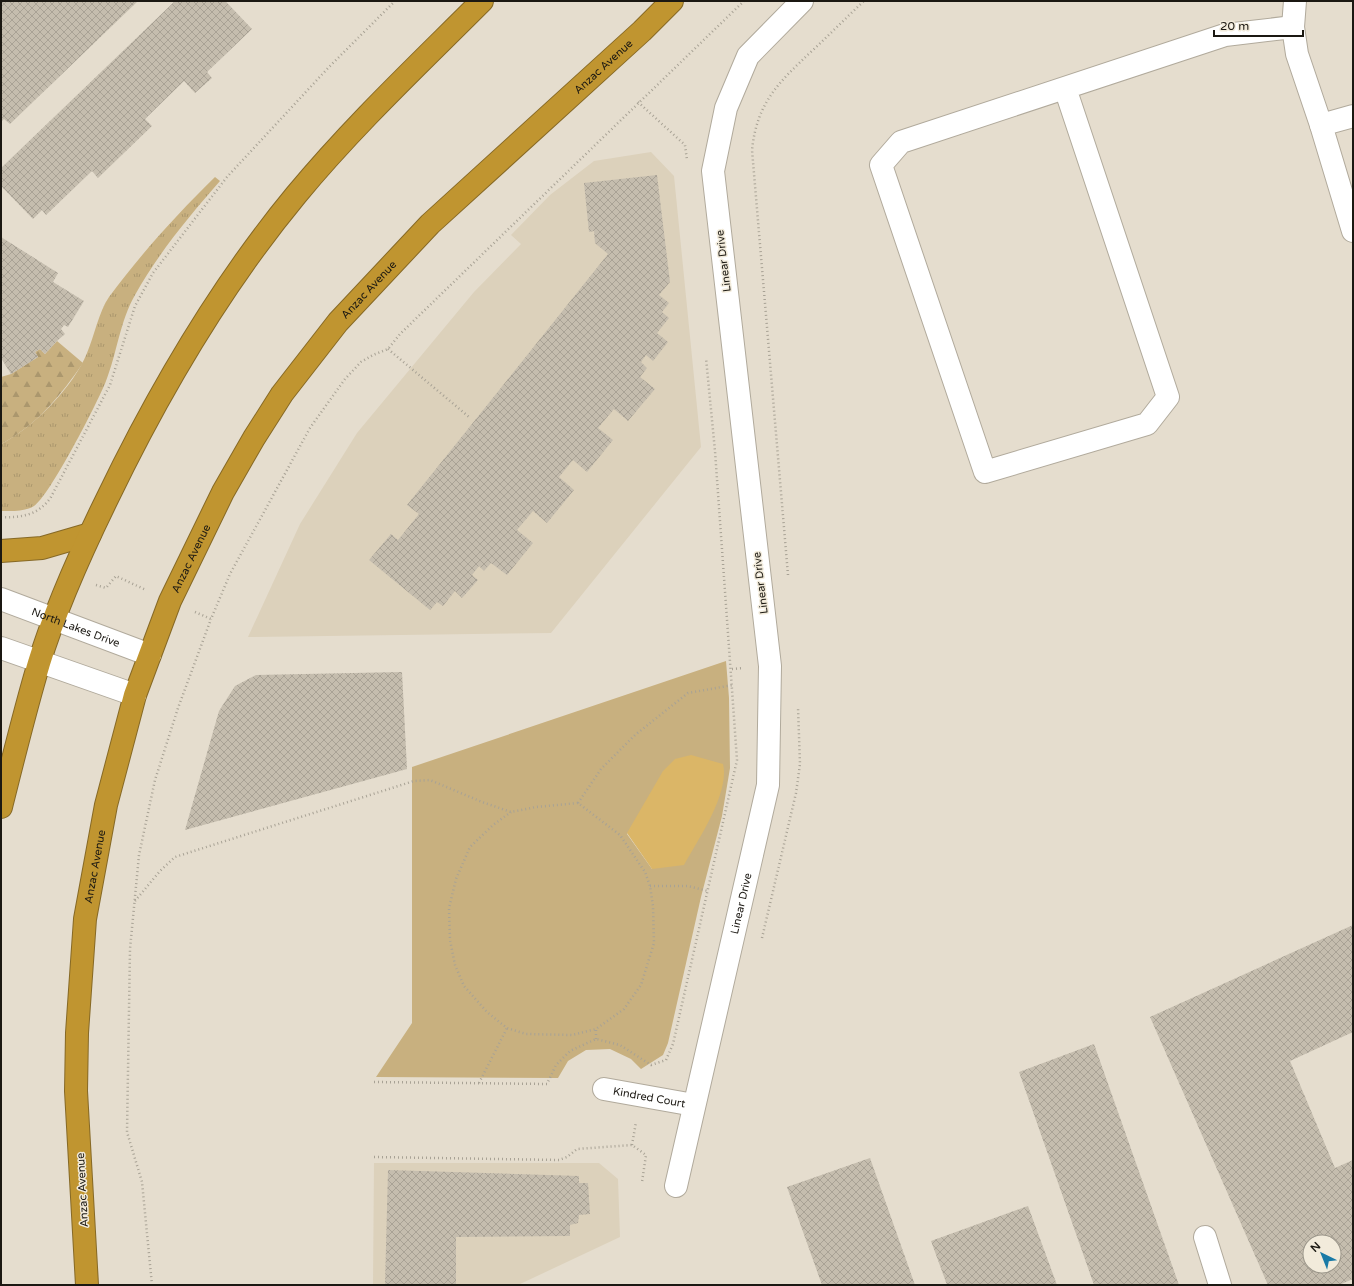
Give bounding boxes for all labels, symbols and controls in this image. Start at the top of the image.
scale bar [1214,12,1303,38]
text: 20 m [1220,19,1249,33]
street label: Anzac Avenue [572,37,635,97]
street label: Linear Drive [713,229,734,293]
street label: Anzac Avenue [339,258,399,322]
street label: Anzac Avenue [169,522,213,595]
street label: Linear Drive [750,551,771,615]
street label: North Lakes Drive [30,605,122,650]
street label: Anzac Avenue [82,829,108,904]
street label: Linear Drive [728,872,755,935]
street label: Kindred Court [612,1085,686,1110]
street label: Anzac Avenue [74,1152,91,1228]
north arrow [1302,1234,1342,1274]
text: N [1308,1239,1323,1255]

